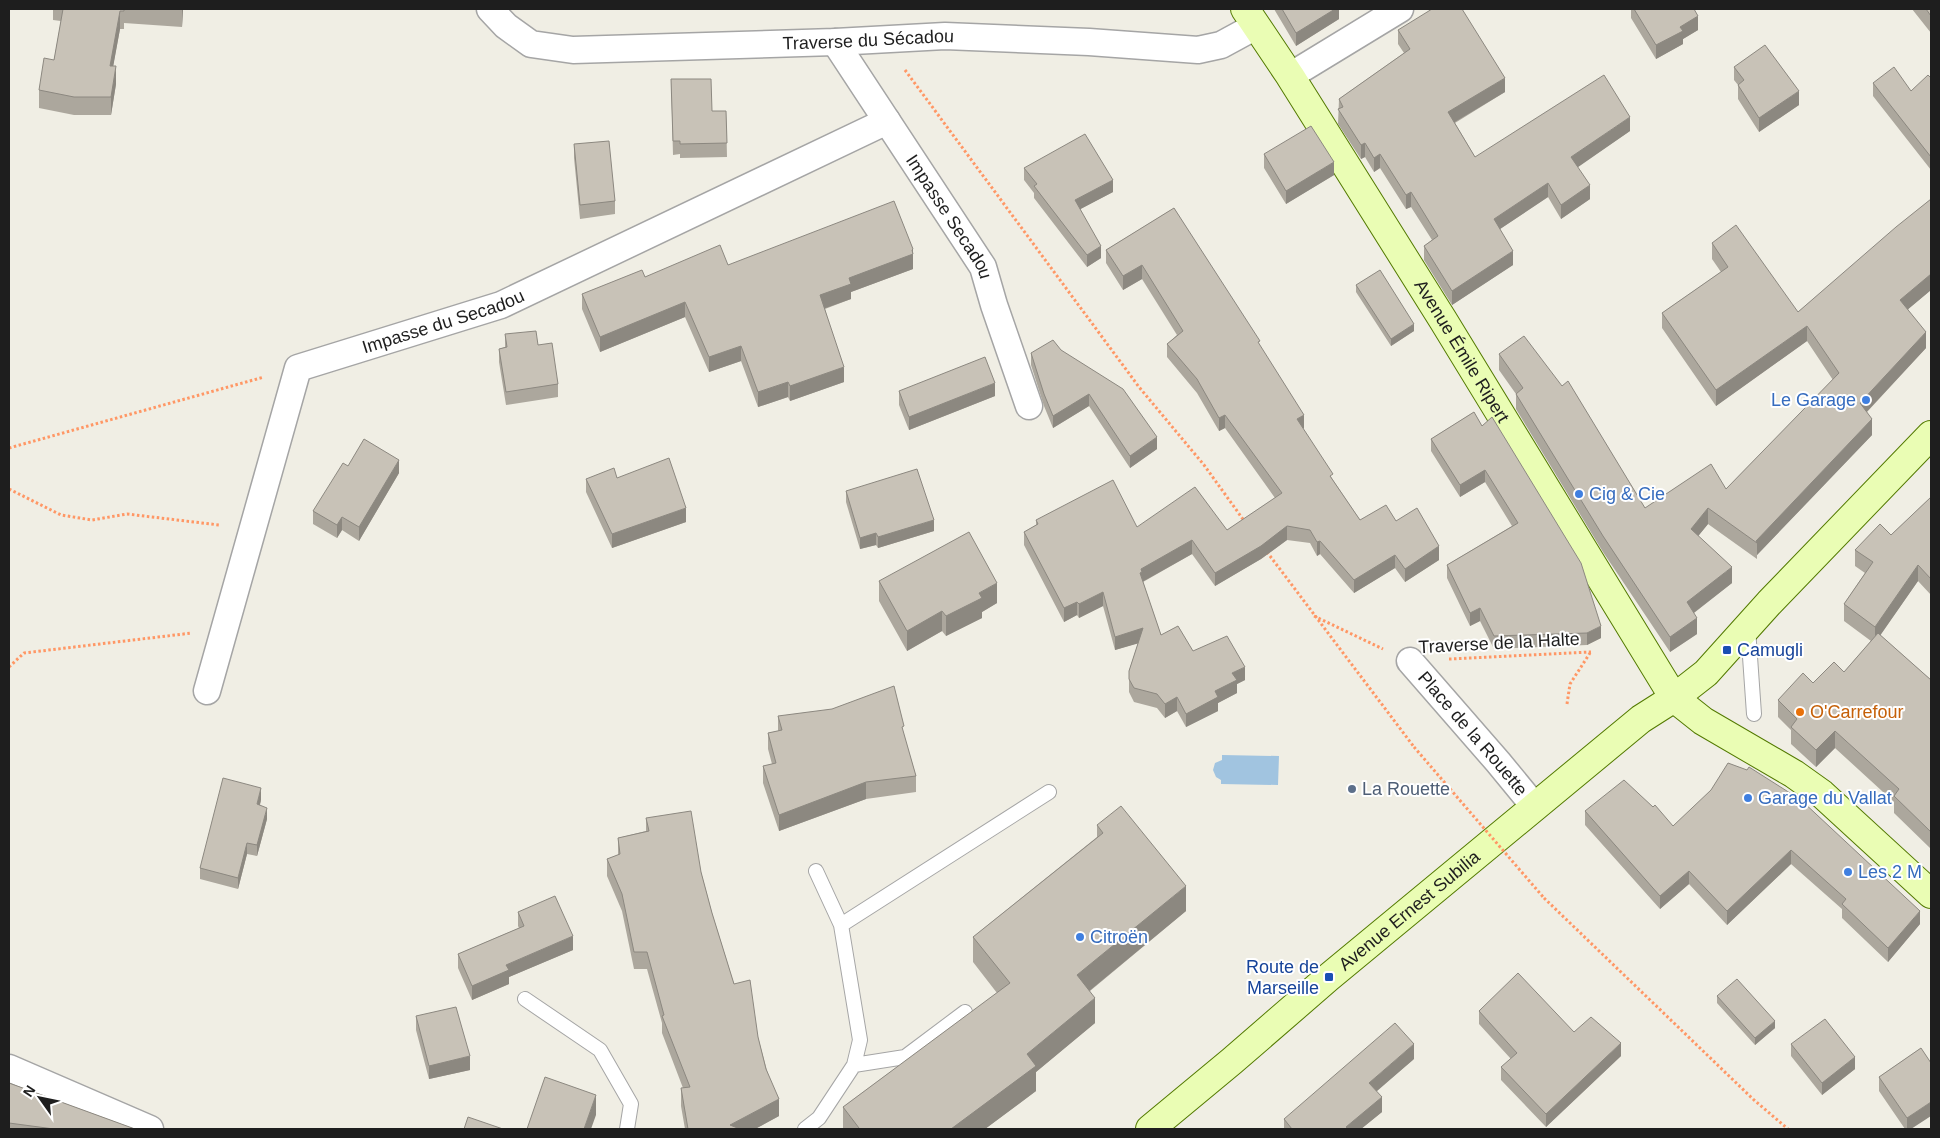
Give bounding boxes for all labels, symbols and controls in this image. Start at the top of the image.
street label: Traverse du Sécadou [782,26,954,54]
street label: Impasse Secadou [902,151,996,281]
street label: Avenue Émile Ripert [1410,276,1513,426]
street label: Impasse du Secadou [360,285,527,357]
place label: Le Garage [1771,390,1856,410]
marker: Le Garage [1860,394,1872,406]
place label: Cig & Cie [1589,484,1665,504]
marker: Cig & Cie [1573,488,1585,500]
street label: Traverse de la Halte [1418,629,1580,657]
place label: Camugli [1737,640,1803,660]
marker: Camugli [1721,644,1733,656]
street label: Place de la Rouette [1414,668,1532,800]
place label: O'Carrefour [1810,702,1903,722]
marker: O'Carrefour [1794,706,1806,718]
place label: La Rouette [1362,779,1450,799]
marker: La Rouette [1346,783,1358,795]
place label: Garage du Vallat [1758,788,1892,808]
marker: Garage du Vallat [1742,792,1754,804]
street label: Avenue Ernest Subilia [1335,846,1485,975]
place label: Les 2 M [1858,862,1922,882]
marker: Les 2 M [1842,866,1854,878]
place label: Citroën [1090,927,1148,947]
marker: Citroën [1074,931,1086,943]
place label: Route de Marseille [1246,957,1319,998]
marker: Route de Marseille [1323,971,1335,983]
north arrow [15,1073,65,1123]
text: N [20,1082,39,1100]

